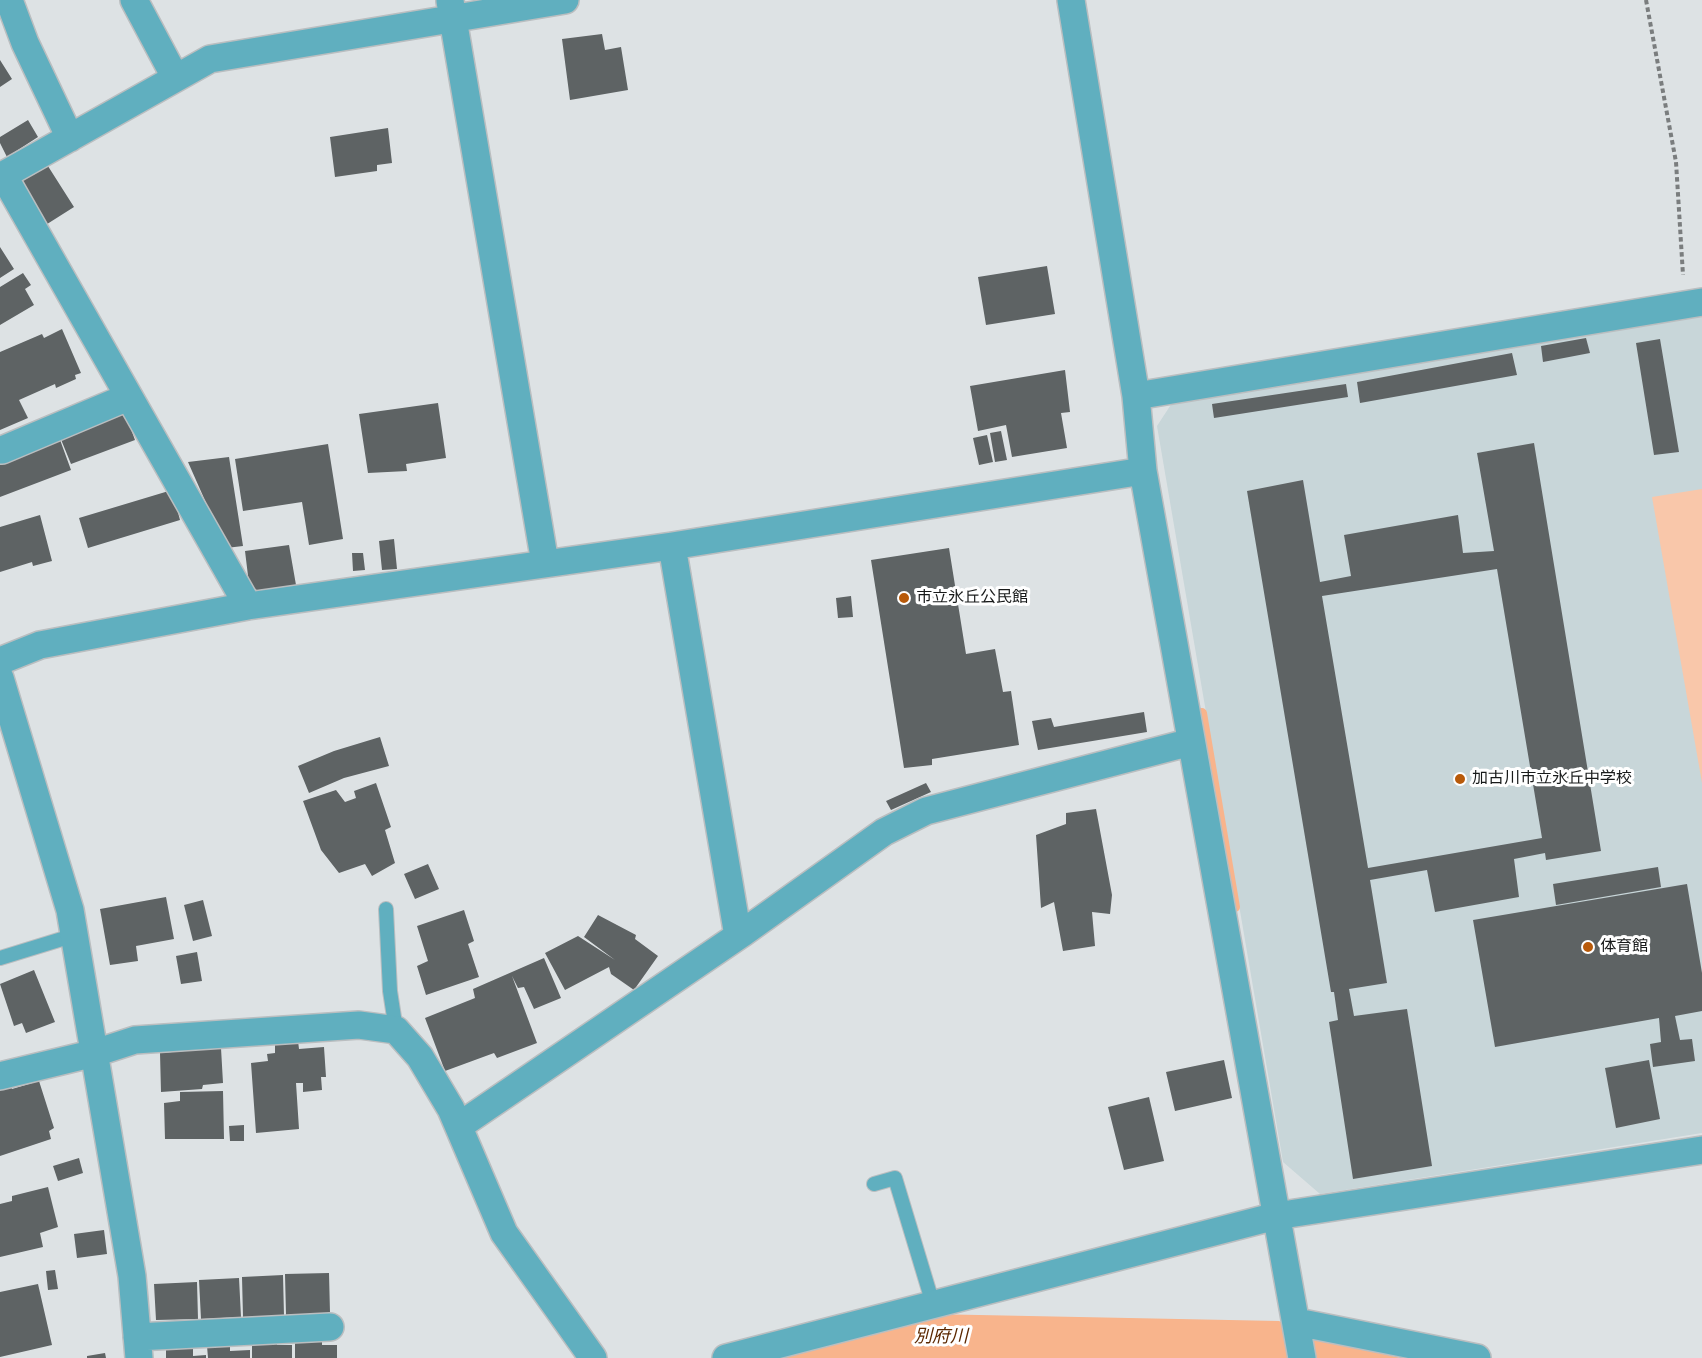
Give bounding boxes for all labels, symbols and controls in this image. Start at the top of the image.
place label: 市立氷丘公民館 [916,588,1028,608]
marker: 市立氷丘公民館 [897,591,911,605]
place label: 加古川市立氷丘中学校 [1472,769,1632,789]
marker: 加古川市立氷丘中学校 [1453,772,1467,786]
place label: 体育館 [1600,937,1648,957]
marker: 体育館 [1581,940,1595,954]
water label: 別府川 [914,1326,968,1348]

